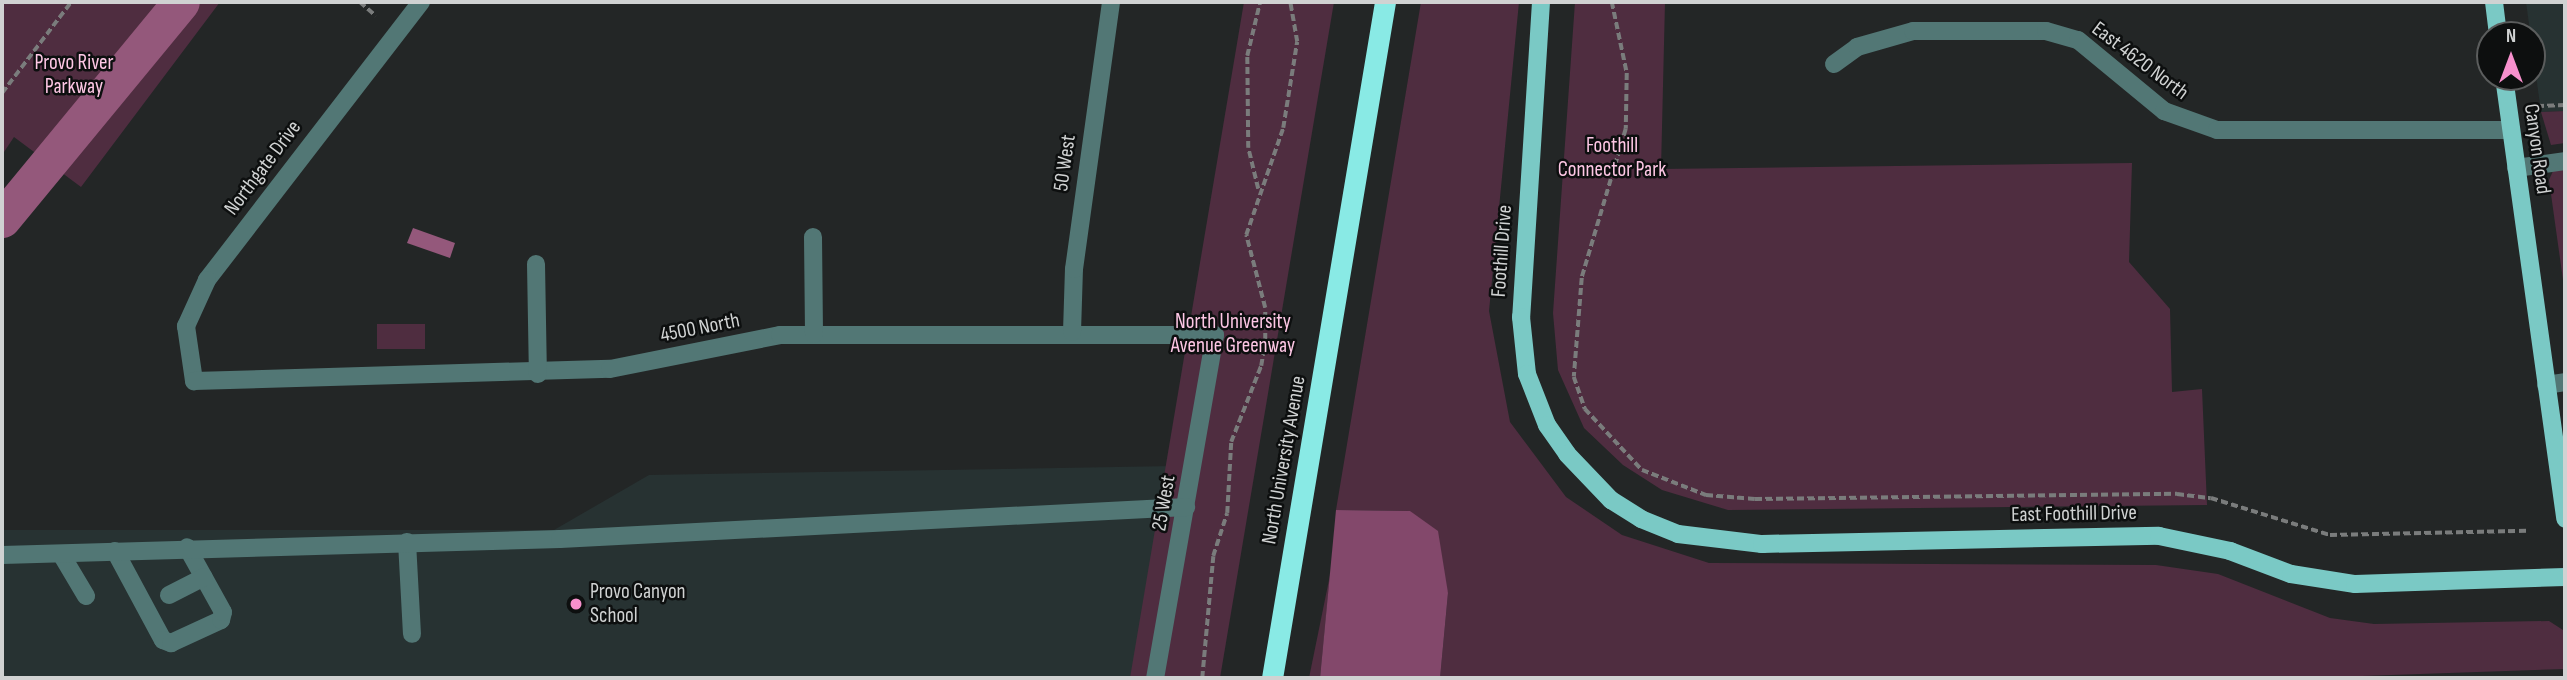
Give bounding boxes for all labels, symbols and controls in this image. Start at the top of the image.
street label: East 4620 North [2087,17,2193,105]
north arrow [2476,21,2546,91]
text: N [2506,25,2516,48]
park label: Provo River Parkway [34,50,114,100]
street label: Canyon Road [2518,102,2556,196]
street label: Northgate Drive [219,116,307,220]
street label: 50 West [1049,133,1081,193]
park label: Foothill Connector Park [1558,133,1666,183]
street label: Foothill Drive [1486,204,1518,298]
street label: 4500 North [658,308,742,348]
park label: North University Avenue Greenway [1171,309,1295,359]
street label: North University Avenue [1257,374,1311,546]
street label: 25 West [1147,473,1181,533]
street label: East Foothill Drive [2011,500,2137,528]
place label: Provo Canyon School [590,579,686,629]
marker: Provo Canyon School [568,596,584,612]

